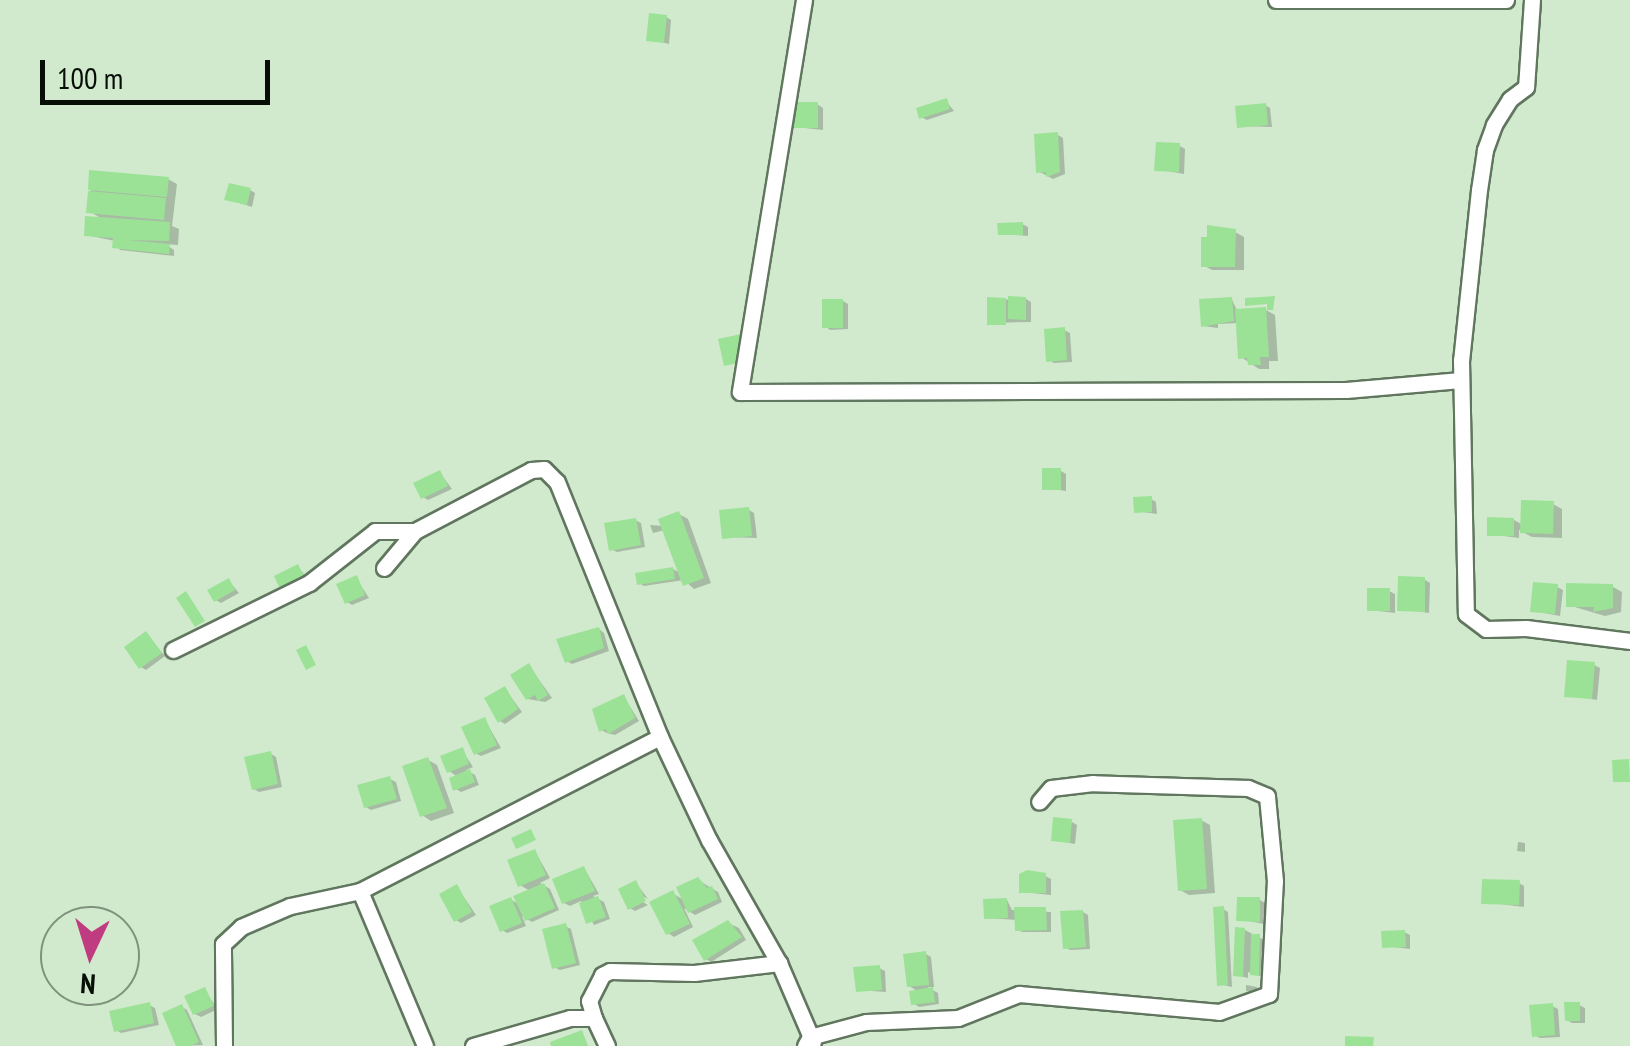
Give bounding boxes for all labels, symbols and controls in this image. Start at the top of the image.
scale bar [45,40,275,102]
text: 100 m [57,58,123,97]
north arrow [40,906,140,1006]
text: N [79,965,97,1003]

